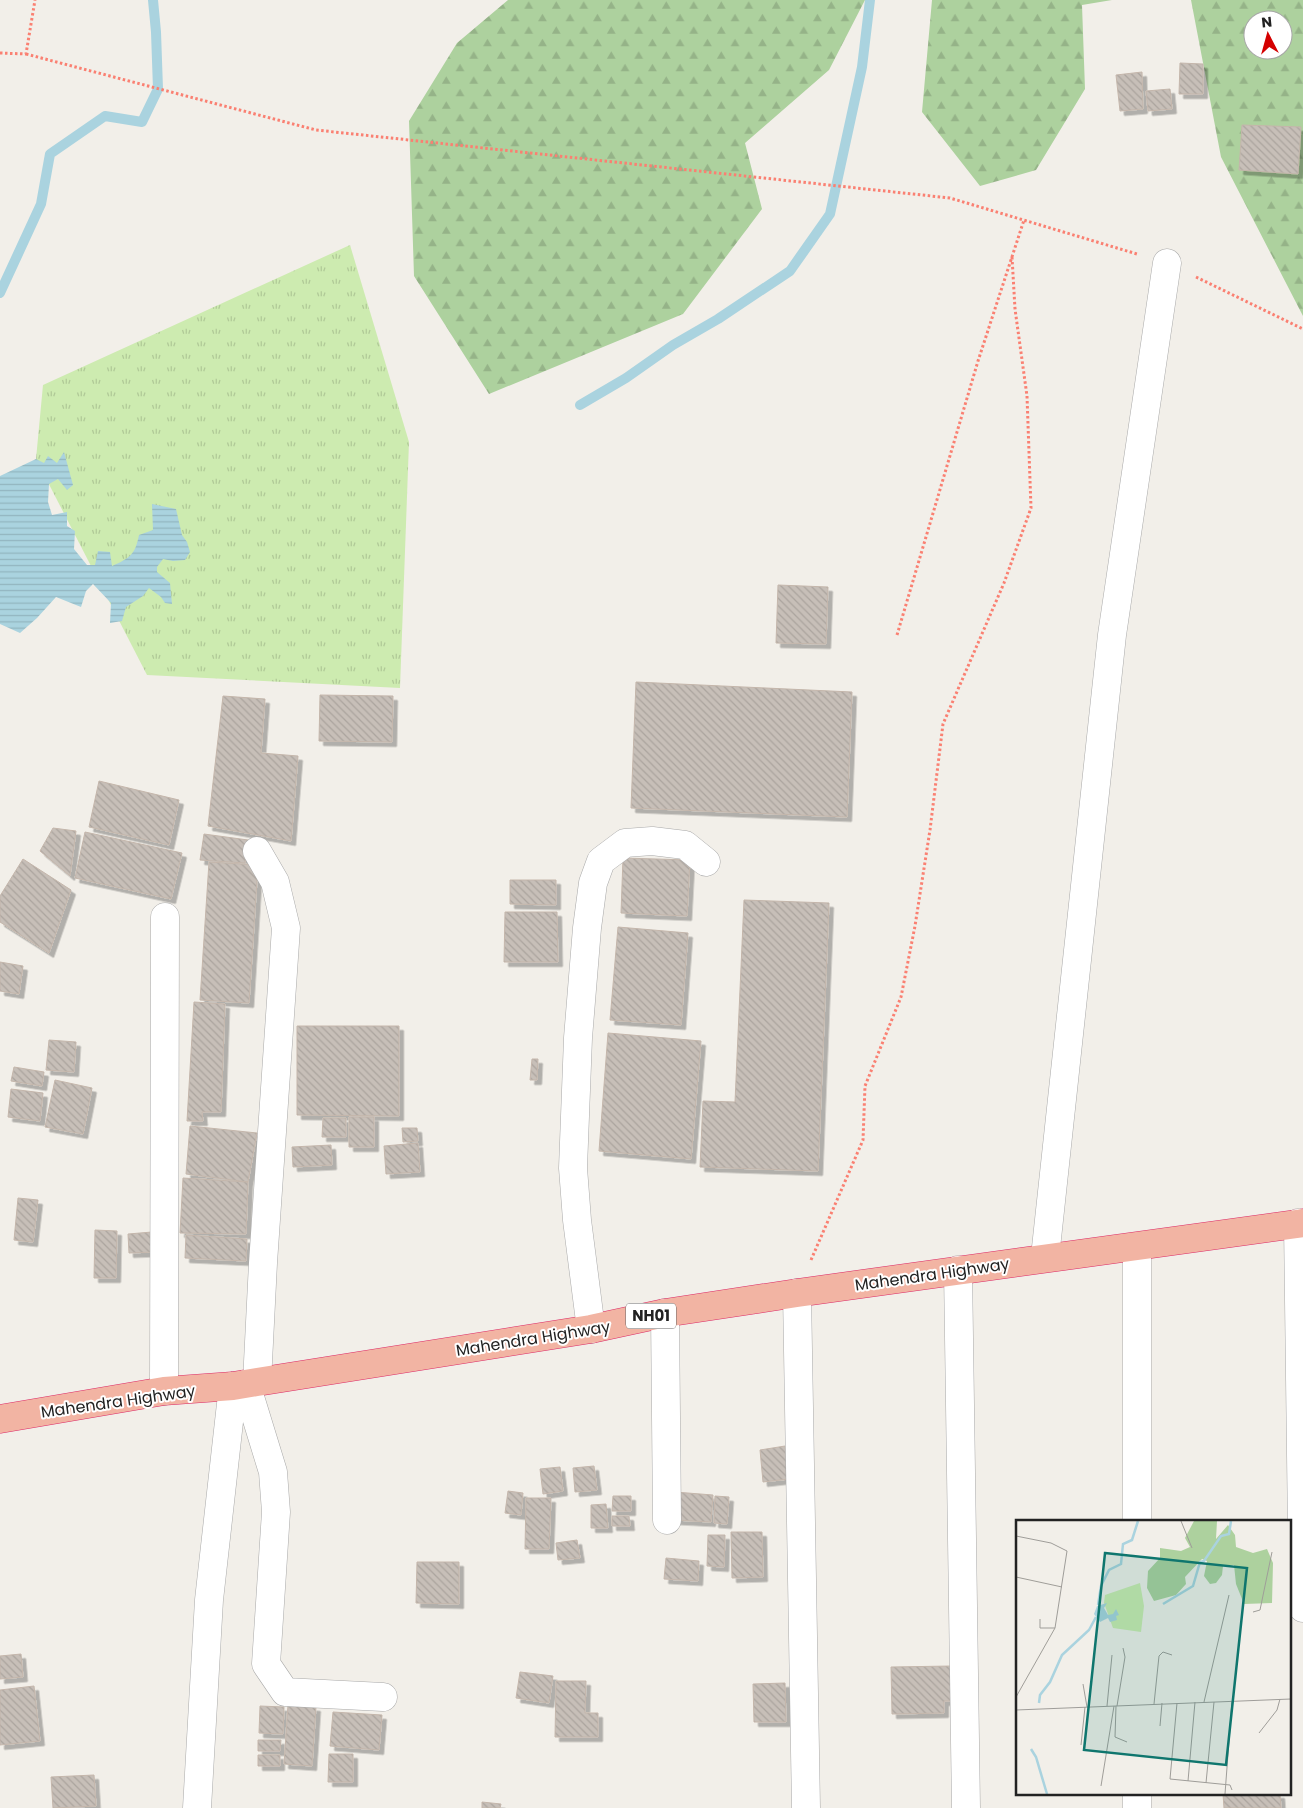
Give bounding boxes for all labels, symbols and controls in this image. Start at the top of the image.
north arrow [1243,10,1293,60]
text: N [1260,12,1273,33]
street label: Mahendra Highway [853,1252,1011,1297]
road number: NH01 [626,1304,676,1328]
street label: Mahendra Highway [454,1315,612,1362]
street label: Mahendra Highway [39,1379,197,1424]
inset map [1016,1520,1290,1796]

